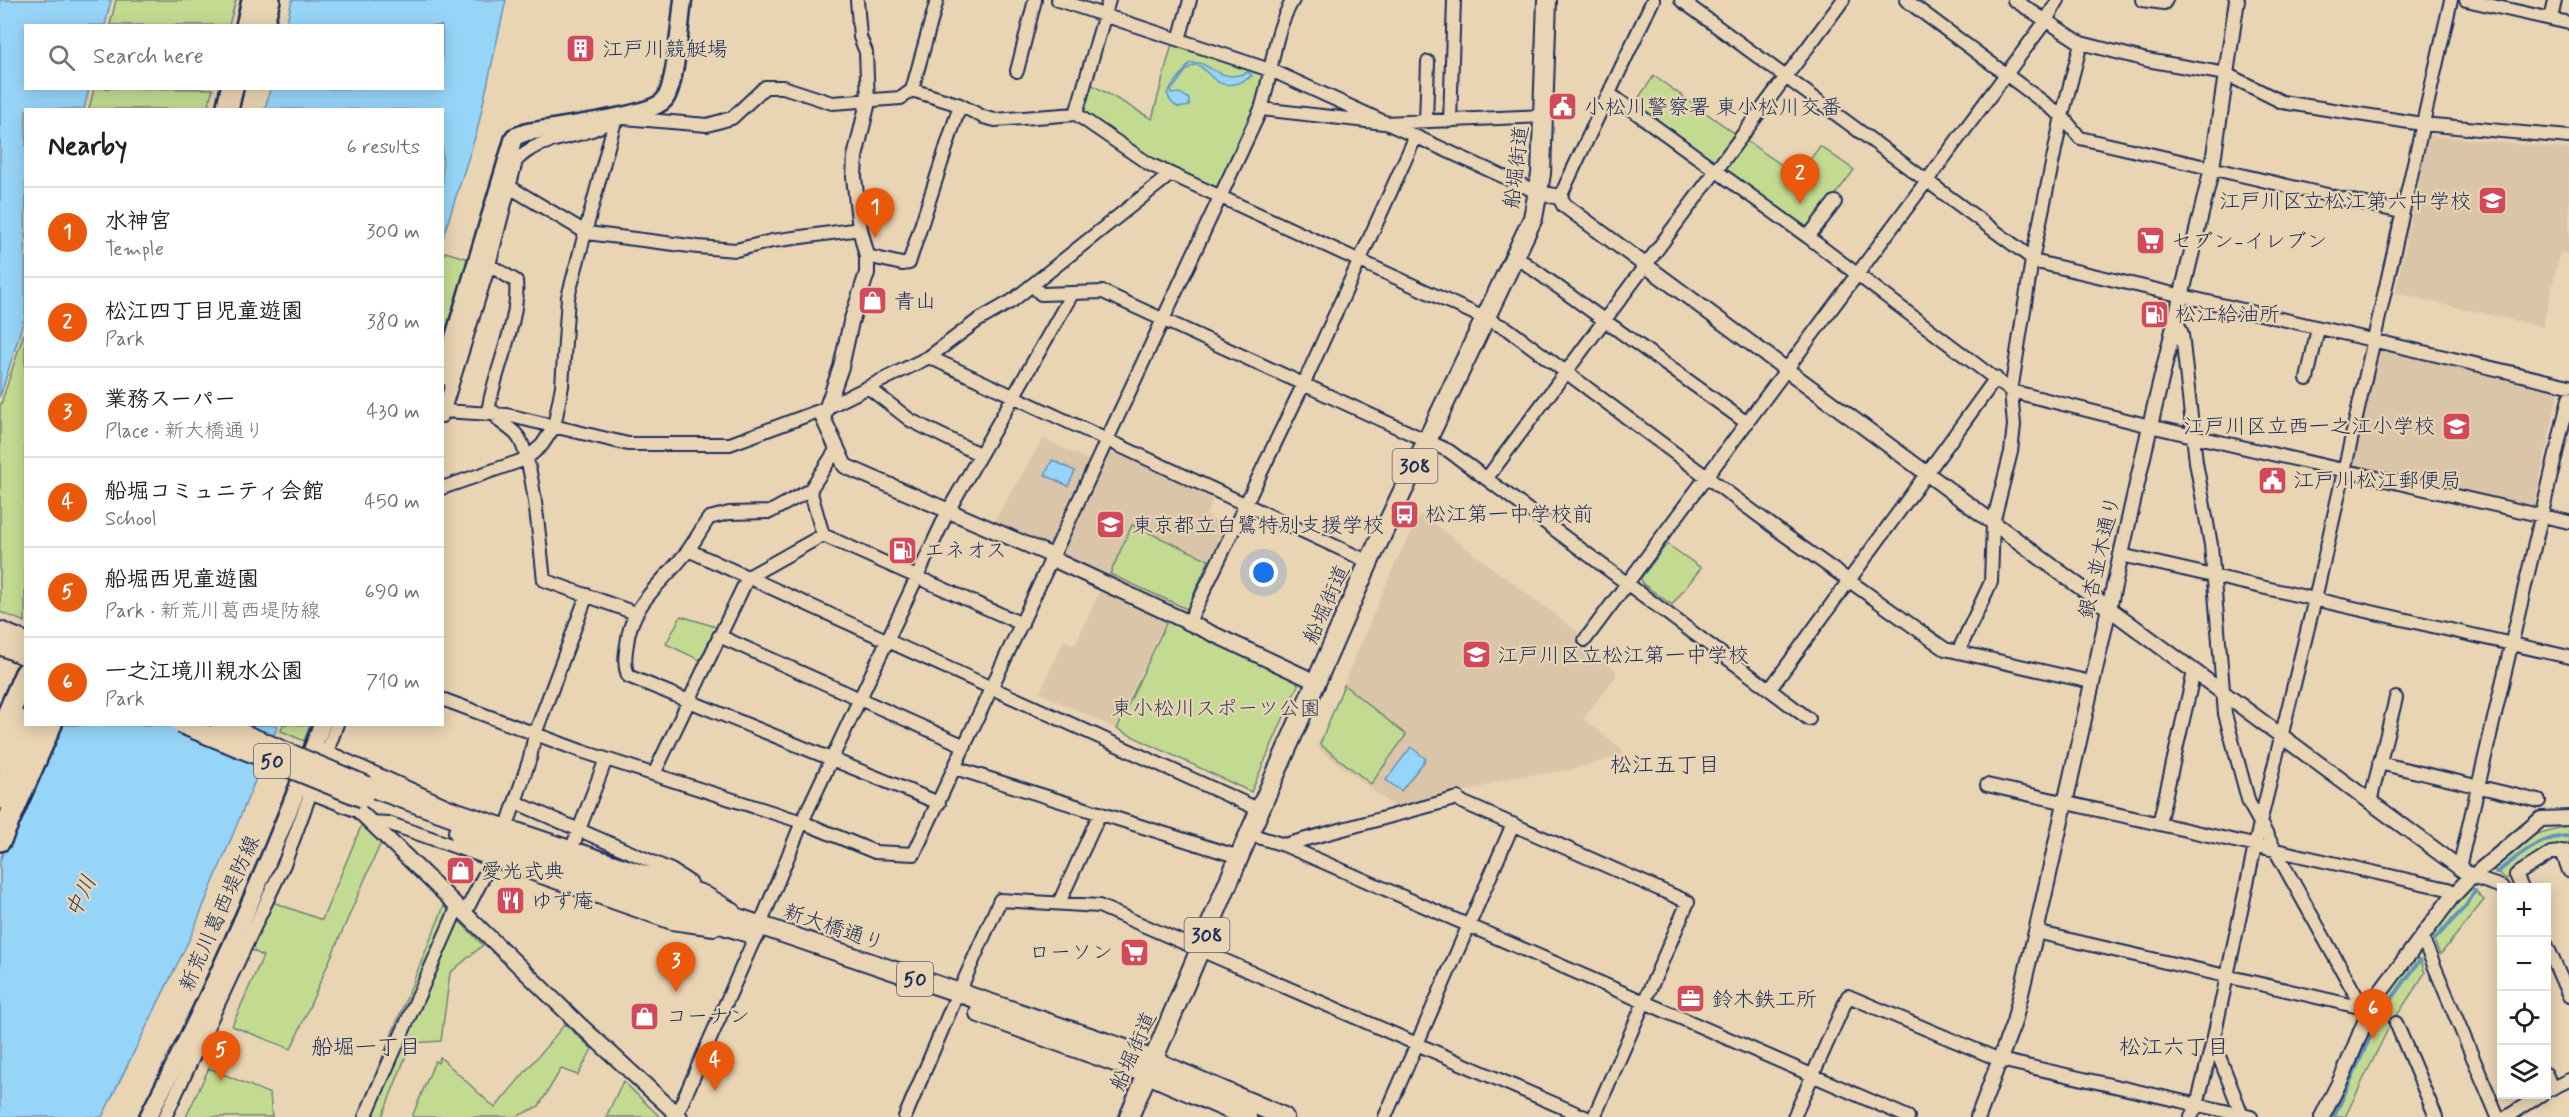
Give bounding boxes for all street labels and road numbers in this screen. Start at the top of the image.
street label: 船堀街道 [1498,124,1536,211]
road number: 308 [1392,449,1438,483]
street label: 銀杏並木通り [2072,493,2128,622]
street label: 船堀街道 [1297,560,1357,648]
road number: 50 [254,744,290,778]
street label: 新荒川葛西堤防線 [173,831,267,996]
street label: 新大橋通り [779,898,888,958]
road number: 308 [1184,918,1230,952]
road number: 50 [897,962,933,996]
street label: 船堀街道 [1104,1007,1164,1095]

